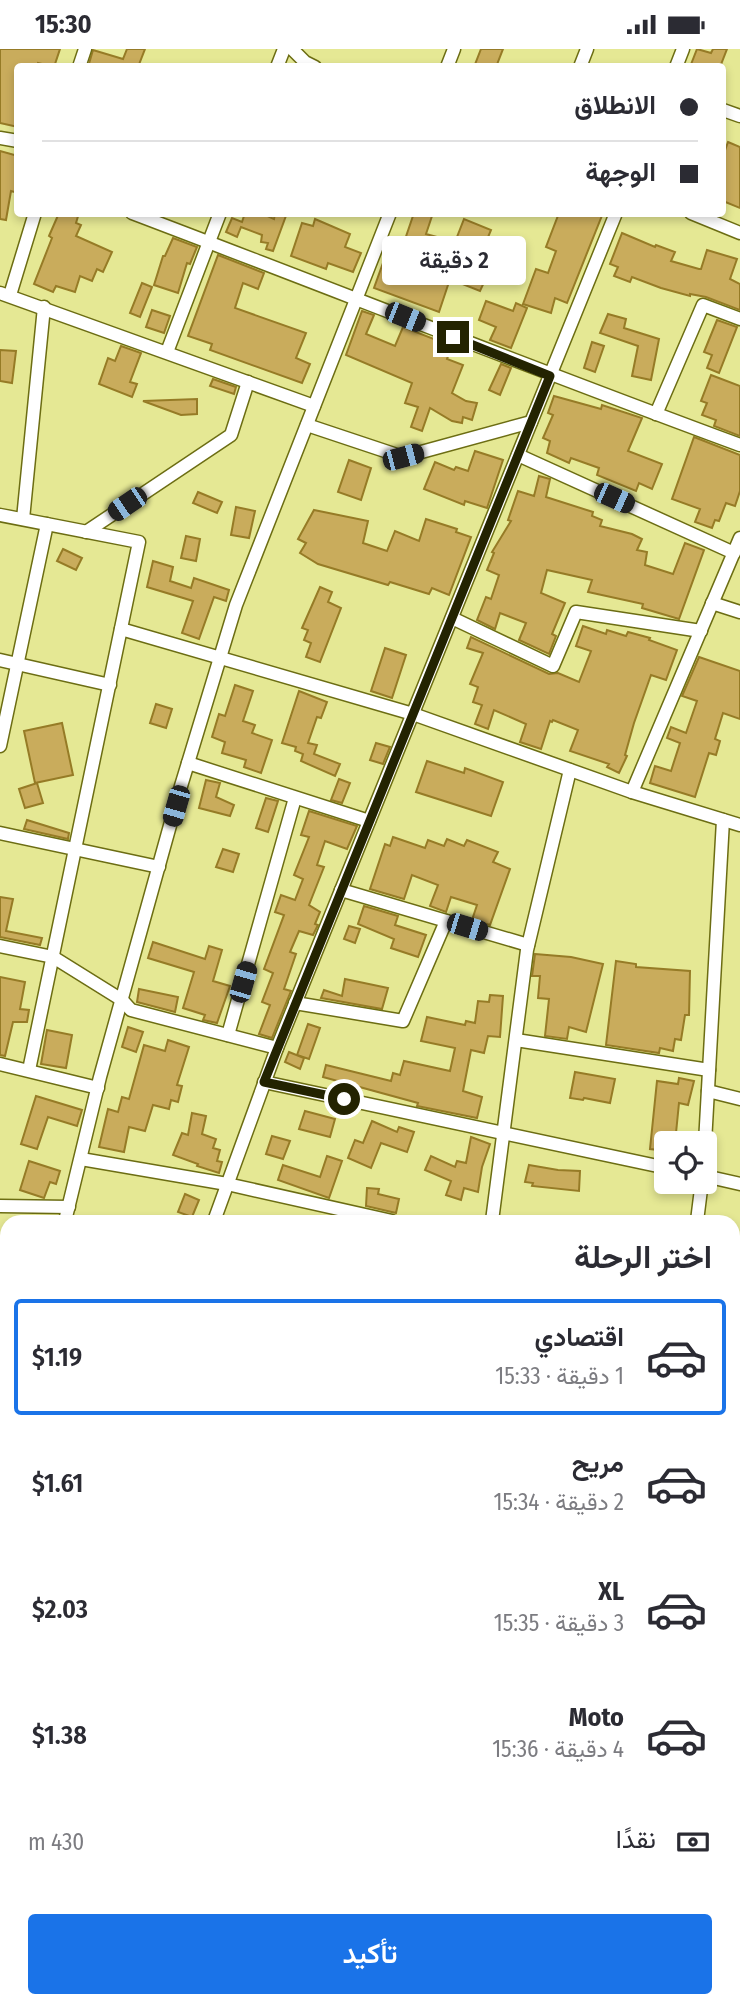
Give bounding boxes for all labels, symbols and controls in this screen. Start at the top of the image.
text: 15:30 [35,9,92,40]
text: الانطلاق [574,90,656,121]
text: الوجهة [585,157,656,188]
callout: 2 دقيقة [381,236,525,285]
text: 2 دقيقة [419,246,489,274]
car [382,299,429,335]
route end [437,321,469,353]
car [380,441,427,473]
car [591,480,638,516]
car [104,484,151,524]
car [161,783,192,829]
car [444,911,491,943]
car [228,959,259,1005]
route start [328,1083,360,1115]
map controls [654,1131,717,1194]
button: locate [654,1131,717,1194]
text: اختر الرحلة [574,1238,712,1276]
text: اقتصادي [535,1322,624,1353]
icon: car [645,1326,708,1389]
text: $1.19 [32,1342,82,1373]
text: 1 دقيقة · 15:33 [495,1362,624,1390]
text: مريح [572,1448,624,1479]
icon: car [645,1452,708,1515]
text: $1.61 [32,1468,83,1499]
text: 2 دقيقة · 15:34 [494,1488,624,1516]
text: XL [598,1576,624,1607]
icon: car [645,1578,708,1641]
text: $2.03 [32,1594,88,1625]
text: 3 دقيقة · 15:35 [494,1609,624,1637]
text: Moto [569,1702,624,1733]
icon: car [645,1704,708,1767]
text: $1.38 [32,1720,87,1751]
text: 4 دقيقة · 15:36 [492,1735,624,1763]
icon: cash [674,1823,712,1861]
text: نقدًا [616,1824,656,1855]
text: 430 m [28,1828,84,1856]
button: تأكيد [28,1914,712,1994]

